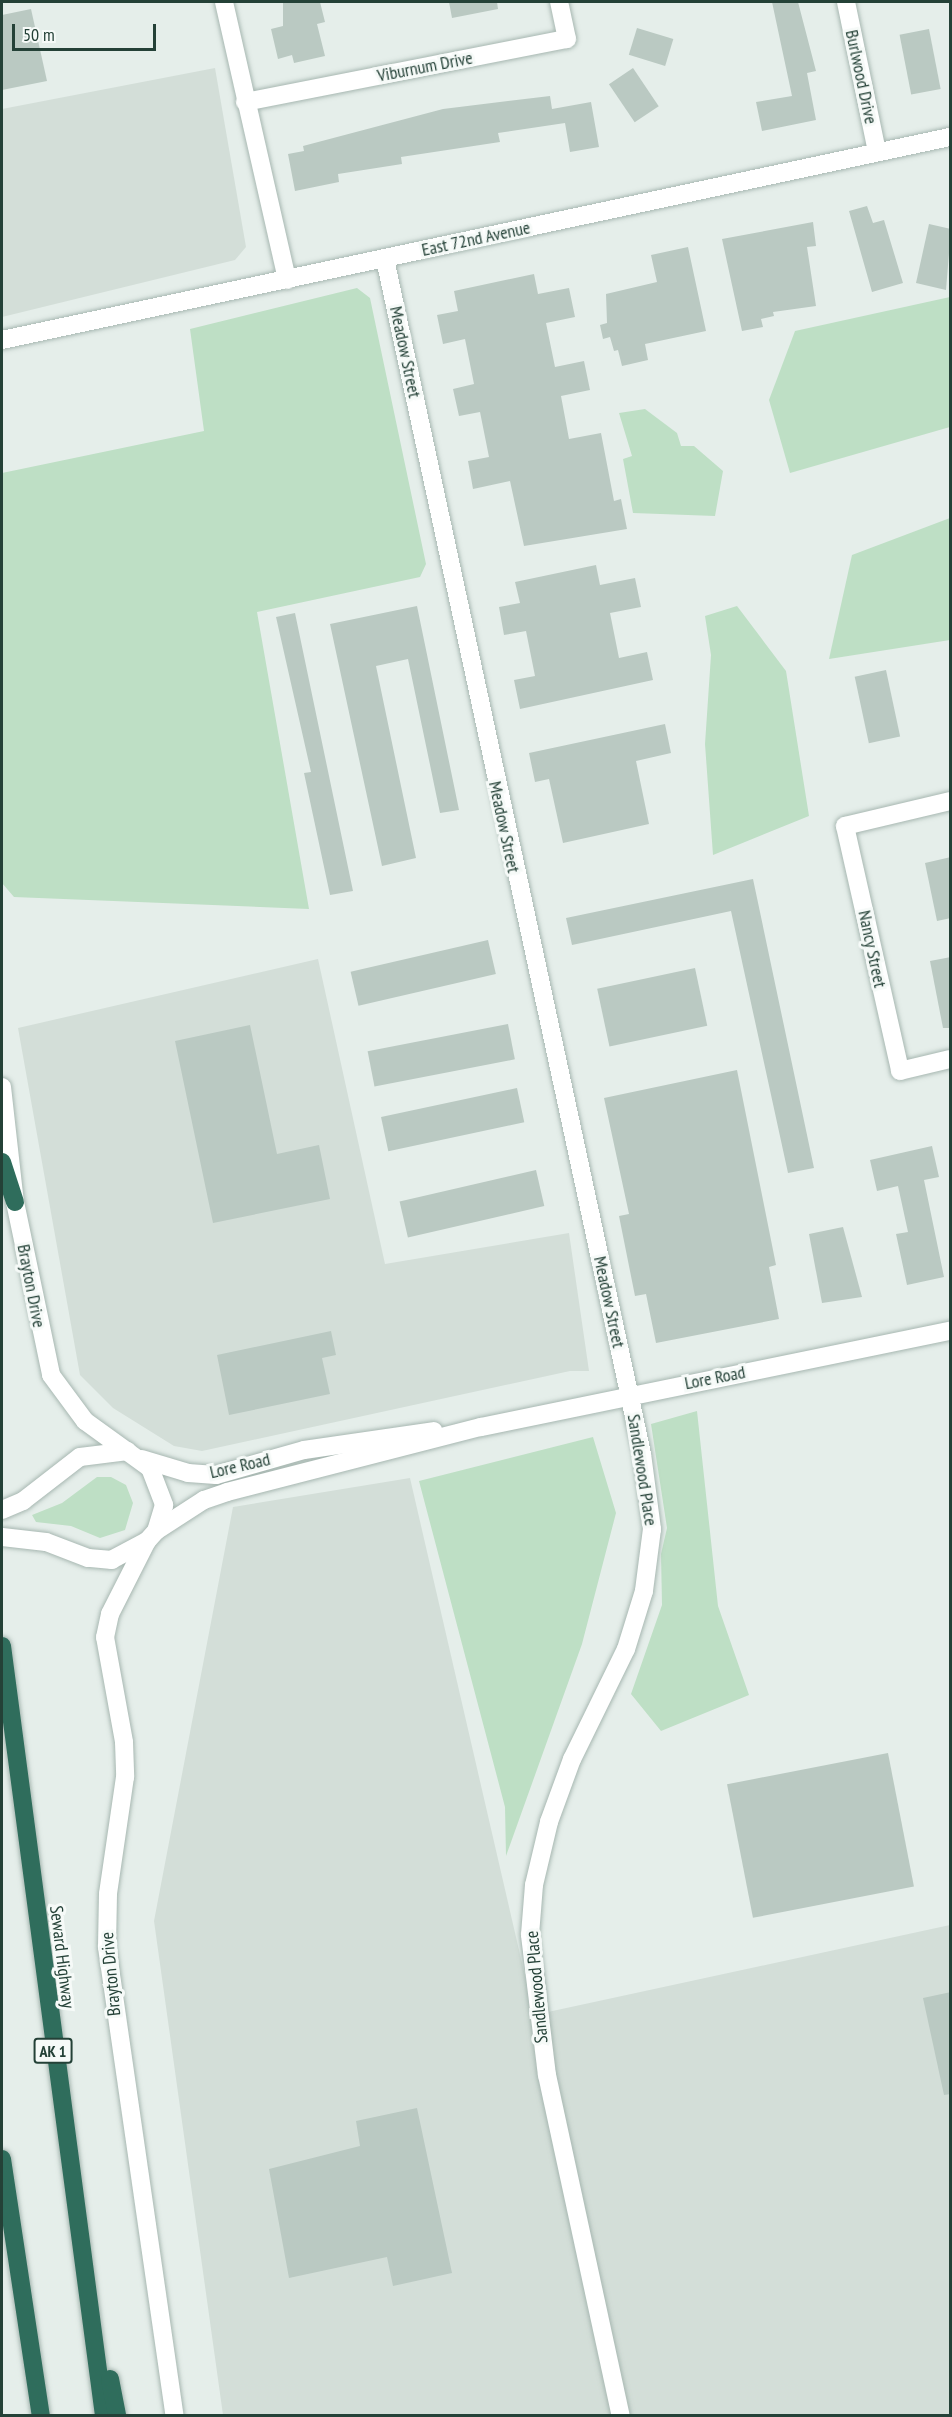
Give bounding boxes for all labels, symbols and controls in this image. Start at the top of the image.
scale bar [15,12,159,50]
text: 50 m [23,23,55,46]
street label: Burlwood Drive [840,28,882,126]
street label: Viburnum Drive [375,47,475,87]
street label: East 72nd Avenue [419,217,533,261]
street label: Meadow Street [385,304,425,400]
street label: Meadow Street [484,779,524,875]
street label: Nancy Street [853,908,891,990]
street label: Brayton Drive [12,1243,50,1329]
street label: Meadow Street [589,1254,629,1350]
street label: Lore Road [683,1362,747,1394]
street label: Sandlewood Place [623,1413,661,1527]
street label: Lore Road [208,1449,272,1483]
street label: Seward Highway [45,1904,79,2010]
street label: Sandlewood Place [521,1930,553,2044]
street label: Brayton Drive [97,1931,125,2017]
road number: AK 1 [32,2038,74,2064]

